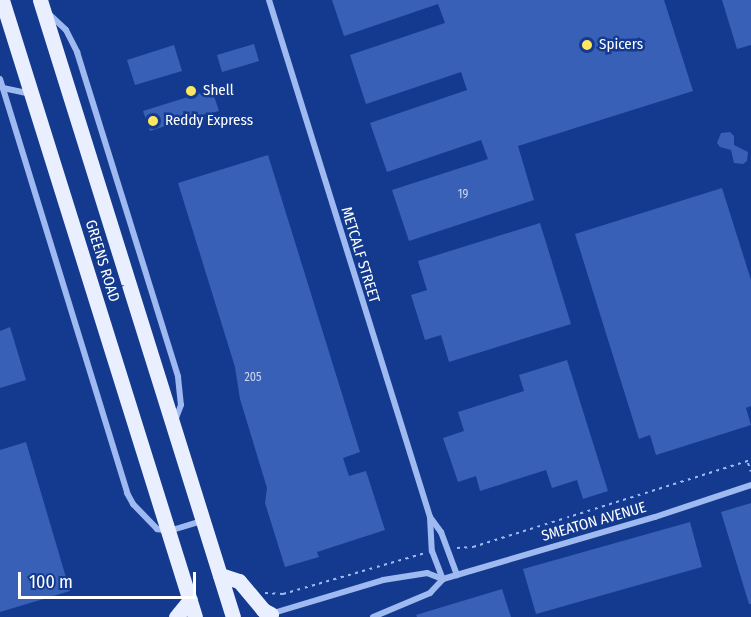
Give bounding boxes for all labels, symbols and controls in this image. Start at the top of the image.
place label: Spicers [599,36,643,54]
marker: Spicers [580,38,594,52]
place label: Shell [203,82,234,100]
marker: Shell [184,84,198,98]
place label: Reddy Express [165,112,253,130]
marker: Reddy Express [146,114,160,128]
house number: 19 [458,188,468,202]
street label: METCALF STREET [337,205,383,305]
street label: GREENS ROAD [81,218,123,304]
house number: 205 [244,371,262,385]
street label: SMEATON AVENUE [540,498,648,546]
scale bar [21,560,200,598]
text: 100 m [29,571,73,593]

